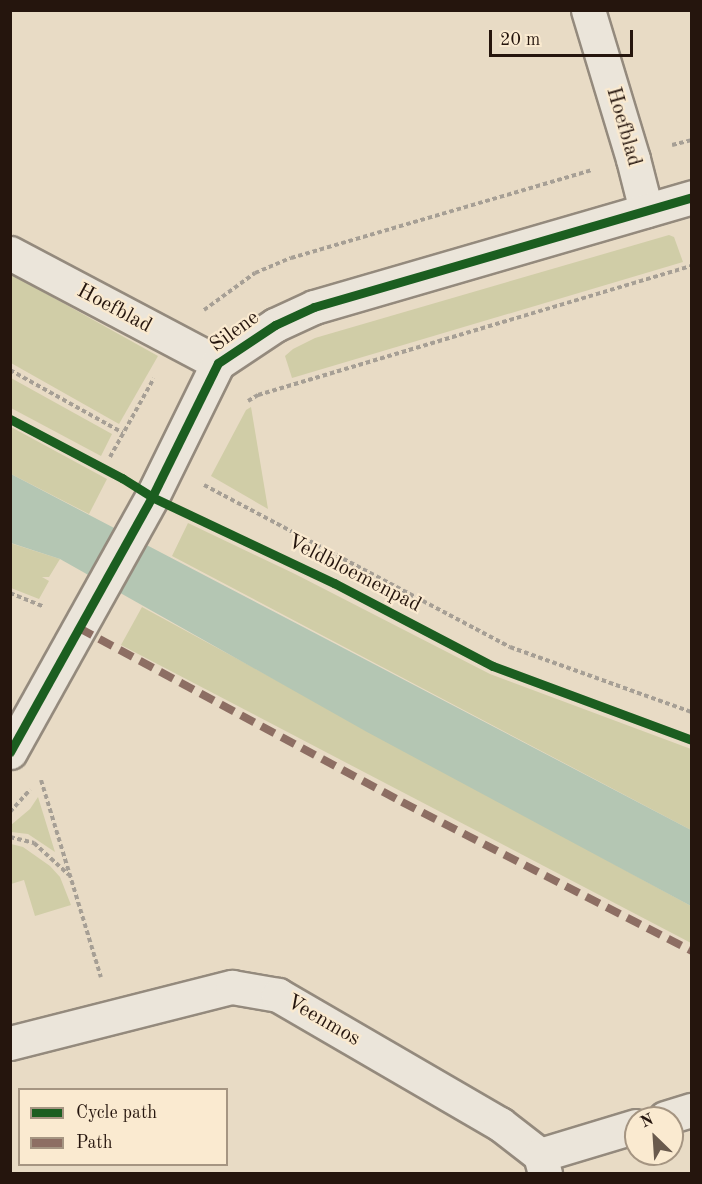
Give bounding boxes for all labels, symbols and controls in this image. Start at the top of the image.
scale bar [492,18,636,56]
text: 20 m [500,31,540,49]
street label: Hoefblad [600,84,646,170]
street label: Hoefblad [72,279,156,339]
street label: Silene [205,306,265,358]
street label: Veldbloemenpad [283,529,425,619]
street label: Veenmos [282,990,364,1052]
legend [18,1088,228,1166]
text: Cycle path [76,1104,157,1122]
north arrow [624,1106,684,1166]
text: N [638,1112,656,1131]
text: Path [76,1134,112,1152]

